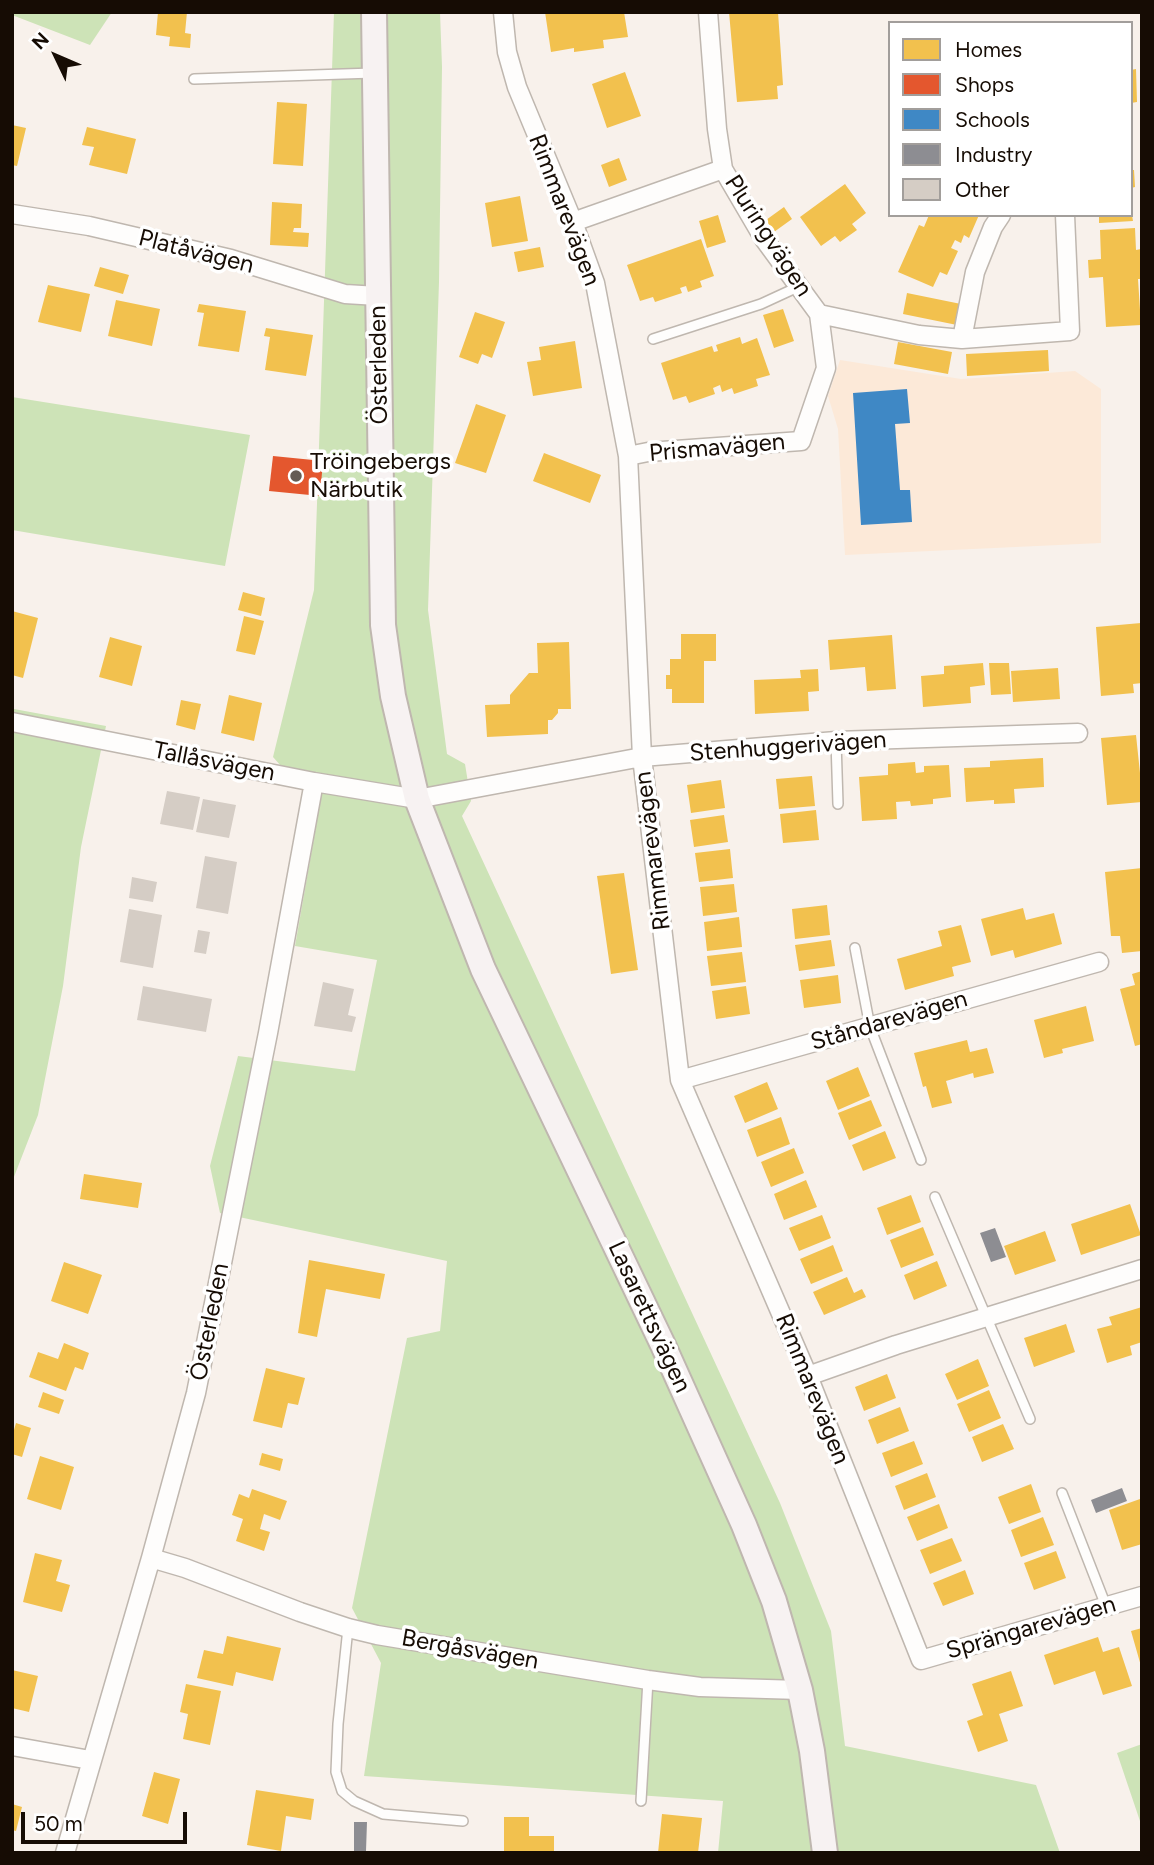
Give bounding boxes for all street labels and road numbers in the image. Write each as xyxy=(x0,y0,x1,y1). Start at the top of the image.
street label: Rimmarevägen xyxy=(522,130,606,290)
street label: Pluringvägen xyxy=(718,170,818,302)
street label: Platåvägen xyxy=(135,224,257,280)
street label: Österleden xyxy=(364,305,394,425)
street label: Prismavägen xyxy=(648,428,786,468)
street label: Stenhuggerivägen xyxy=(689,726,887,768)
street label: Tallåsvägen xyxy=(151,736,277,788)
street label: Rimmarevägen xyxy=(629,770,677,932)
street label: Ståndarevägen xyxy=(807,985,971,1057)
street label: Lasarettsvägen xyxy=(601,1237,697,1397)
street label: Österleden xyxy=(185,1261,235,1383)
street label: Rimmarevägen xyxy=(769,1309,855,1469)
street label: Sprängarevägen xyxy=(943,1590,1119,1666)
street label: Bergåsvägen xyxy=(399,1624,541,1676)

